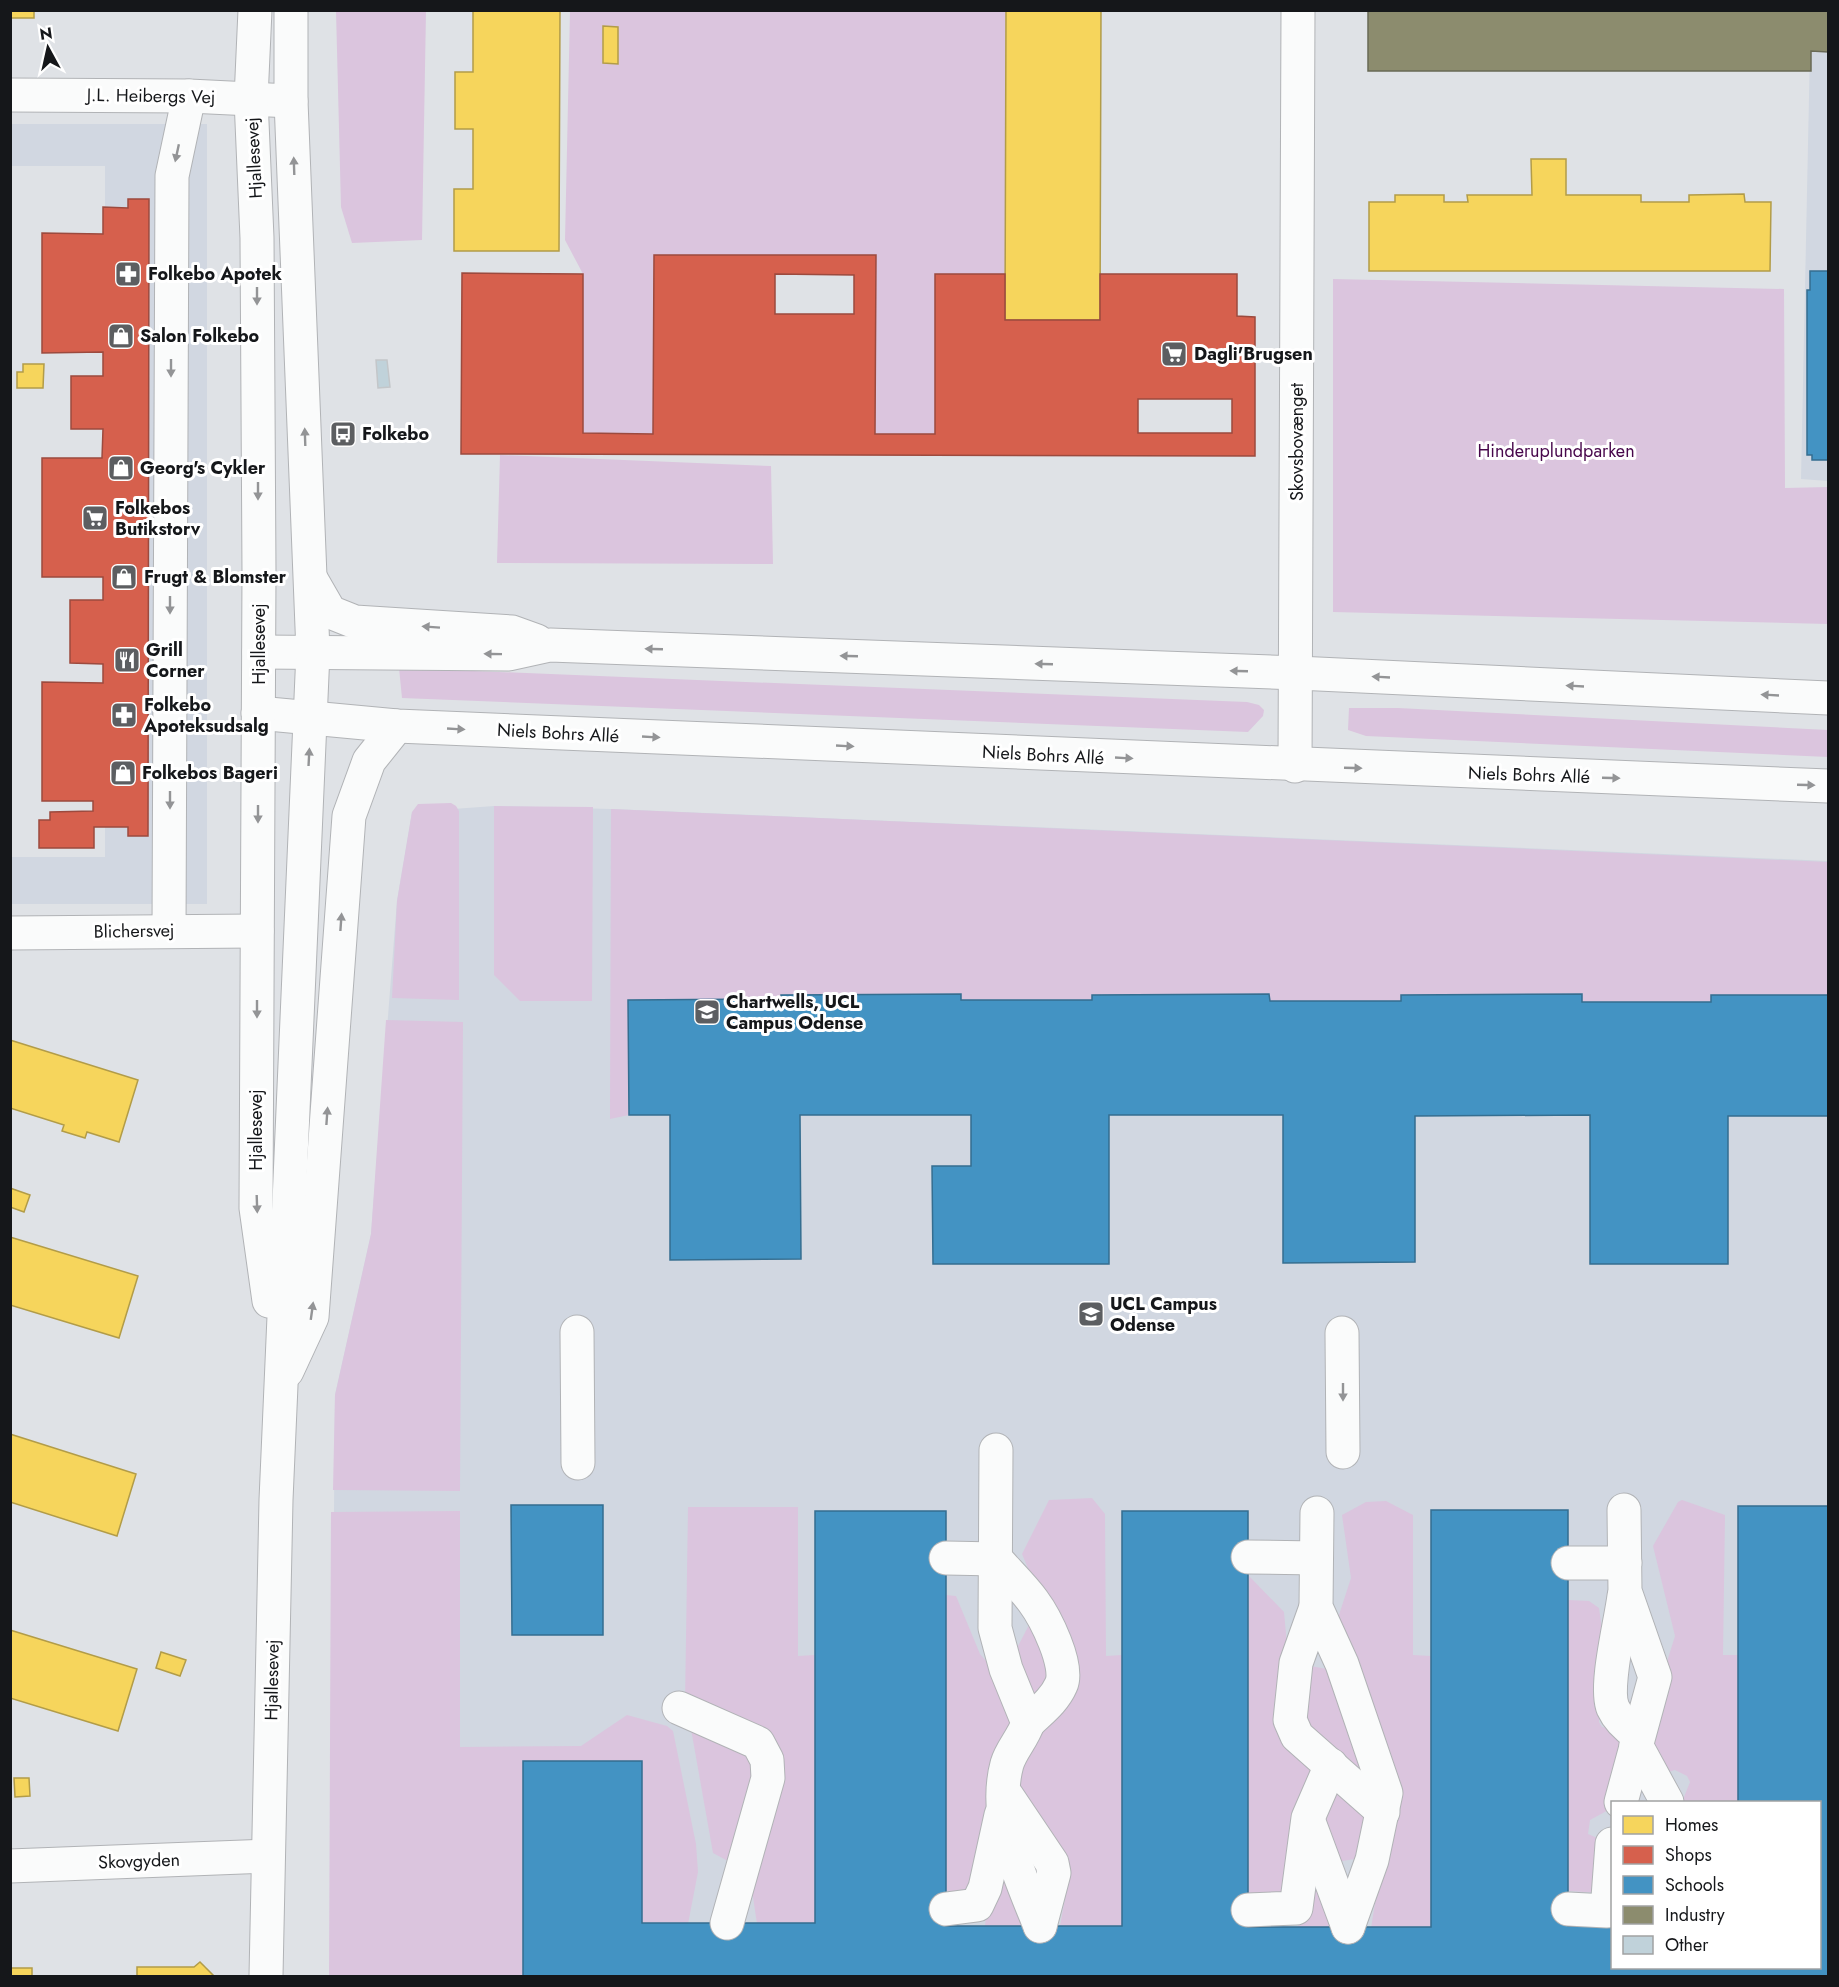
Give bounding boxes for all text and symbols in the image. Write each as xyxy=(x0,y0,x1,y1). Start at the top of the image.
north arrow xyxy=(18,18,78,78)
text: N xyxy=(38,21,54,46)
street label: J.L. Heibergs Vej xyxy=(85,82,215,110)
street label: Hjallesevej xyxy=(239,117,269,199)
one-way arrow xyxy=(172,144,181,163)
one-way arrow xyxy=(289,157,298,176)
pharmacy icon: Folkebo Apotek xyxy=(113,259,143,289)
place label: Folkebo Apotek xyxy=(148,261,282,287)
one-way arrow xyxy=(252,287,262,306)
shop icon: Salon Folkebo xyxy=(106,321,136,351)
place label: Salon Folkebo xyxy=(140,323,260,349)
supermarket icon: Dagli'Brugsen xyxy=(1159,339,1189,369)
place label: Dagli'Brugsen xyxy=(1194,341,1313,367)
one-way arrow xyxy=(166,359,176,378)
street label: Skovsbovænget xyxy=(1284,382,1310,501)
bus stop icon: Folkebo xyxy=(328,419,358,449)
place label: Folkebo xyxy=(362,421,429,447)
one-way arrow xyxy=(300,427,309,446)
park label: Hinderuplundparken xyxy=(1477,438,1635,464)
shop icon: Georg's Cykler xyxy=(106,453,136,483)
place label: Georg's Cykler xyxy=(140,455,266,481)
one-way arrow xyxy=(253,482,263,501)
place label: Folkebos Butikstorv xyxy=(115,495,201,542)
supermarket icon: Folkebos Butikstorv xyxy=(80,503,110,533)
shop icon: Frugt & Blomster xyxy=(109,562,139,592)
place label: Frugt & Blomster xyxy=(144,564,287,590)
one-way arrow xyxy=(165,596,175,615)
street label: Hjallesevej xyxy=(246,603,272,685)
one-way arrow xyxy=(422,622,441,631)
place label: Grill Corner xyxy=(146,637,205,684)
restaurant icon: Grill Corner xyxy=(112,645,142,675)
one-way arrow xyxy=(645,645,664,654)
one-way arrow xyxy=(483,649,502,659)
one-way arrow xyxy=(840,652,859,661)
one-way arrow xyxy=(1035,659,1054,668)
one-way arrow xyxy=(1229,666,1248,676)
one-way arrow xyxy=(1371,673,1390,682)
one-way arrow xyxy=(1566,682,1585,691)
one-way arrow xyxy=(1761,691,1780,700)
place label: Folkebo Apoteksudsalg xyxy=(143,692,269,739)
pharmacy icon: Folkebo Apoteksudsalg xyxy=(109,700,139,730)
street label: Niels Bohrs Allé xyxy=(496,717,620,749)
one-way arrow xyxy=(446,724,465,733)
one-way arrow xyxy=(641,733,660,742)
street label: Niels Bohrs Allé xyxy=(981,739,1105,771)
one-way arrow xyxy=(836,741,855,750)
one-way arrow xyxy=(304,748,313,767)
one-way arrow xyxy=(1115,754,1134,763)
shop icon: Folkebos Bageri xyxy=(108,758,138,788)
place label: Folkebos Bageri xyxy=(142,760,278,786)
street label: Niels Bohrs Allé xyxy=(1467,760,1591,790)
one-way arrow xyxy=(1344,763,1363,773)
one-way arrow xyxy=(1602,773,1621,783)
one-way arrow xyxy=(1797,781,1816,790)
one-way arrow xyxy=(165,791,175,810)
one-way arrow xyxy=(253,804,263,823)
one-way arrow xyxy=(337,912,346,931)
street label: Blichersvej xyxy=(93,917,175,945)
place label: Chartwells, UCL Campus Odense xyxy=(726,989,863,1036)
school or university icon: Chartwells, UCL Campus Odense xyxy=(692,997,722,1027)
one-way arrow xyxy=(252,999,262,1018)
street label: Hjallesevej xyxy=(243,1089,269,1171)
one-way arrow xyxy=(322,1107,332,1126)
one-way arrow xyxy=(252,1194,261,1213)
place label: UCL Campus Odense xyxy=(1110,1291,1217,1338)
school or university icon: UCL Campus Odense xyxy=(1076,1299,1106,1329)
one-way arrow xyxy=(307,1301,316,1320)
one-way arrow xyxy=(1338,1382,1348,1401)
street label: Hjallesevej xyxy=(258,1639,286,1721)
legend xyxy=(1611,1801,1821,1969)
text: Homes xyxy=(1665,1812,1718,1838)
text: Shops xyxy=(1665,1842,1712,1868)
street label: Skovgyden xyxy=(98,1847,180,1875)
text: Schools xyxy=(1665,1872,1724,1898)
text: Industry xyxy=(1665,1902,1725,1928)
text: Other xyxy=(1665,1932,1709,1958)

